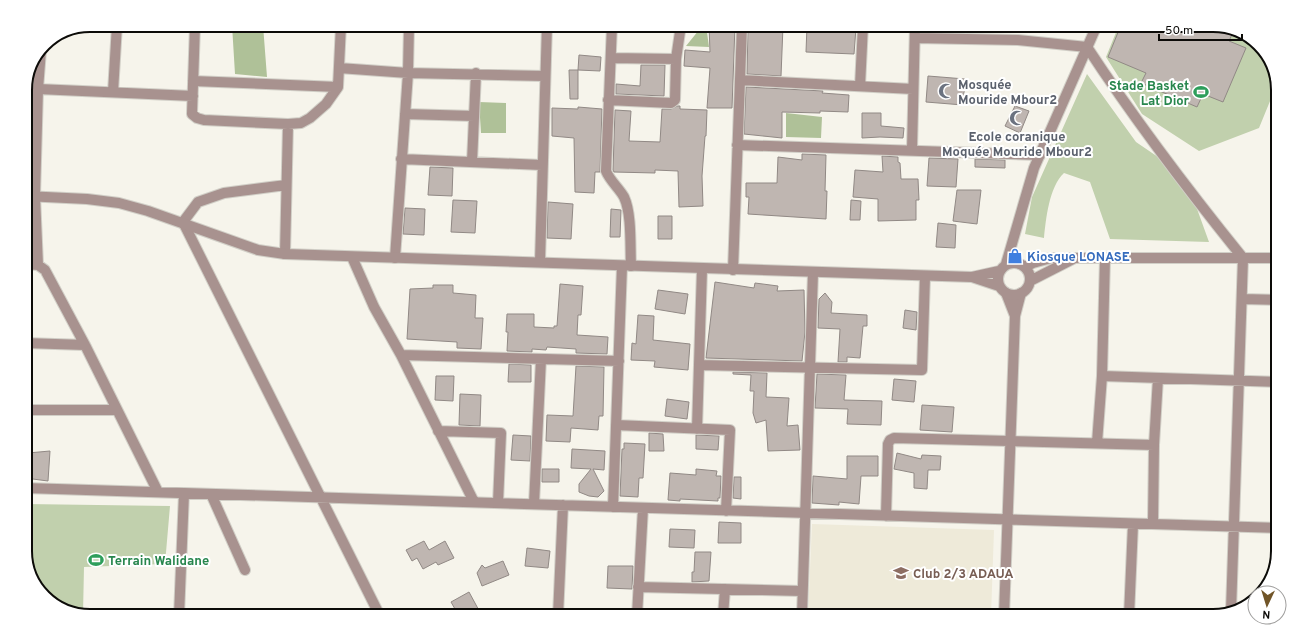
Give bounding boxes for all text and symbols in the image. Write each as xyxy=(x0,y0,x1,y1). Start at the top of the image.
scale bar xyxy=(1159,16,1242,42)
text: 50 m xyxy=(1165,23,1193,39)
place label: Mosquée Mouride Mbour2 xyxy=(958,78,1057,109)
place label: Stade Basket Lat Dior xyxy=(1109,79,1190,110)
mosque icon: Mosquée Mouride Mbour2 xyxy=(937,82,955,100)
sports icon: Stade Basket Lat Dior xyxy=(1192,83,1210,101)
mosque icon: Ecole coranique Moquée Mouride Mbour2 xyxy=(1008,109,1026,127)
place label: Ecole coranique Moquée Mouride Mbour2 xyxy=(942,130,1092,161)
shop icon: Kiosque LONASE xyxy=(1006,247,1024,265)
place label: Kiosque LONASE xyxy=(1027,250,1130,266)
sports icon: Terrain Walidane xyxy=(87,551,105,569)
place label: Terrain Walidane xyxy=(108,554,209,570)
school or university icon: Club 2/3 ADAUA xyxy=(892,564,910,582)
place label: Club 2/3 ADAUA xyxy=(913,567,1014,583)
north arrow xyxy=(1247,585,1287,625)
text: N xyxy=(1262,607,1271,621)

